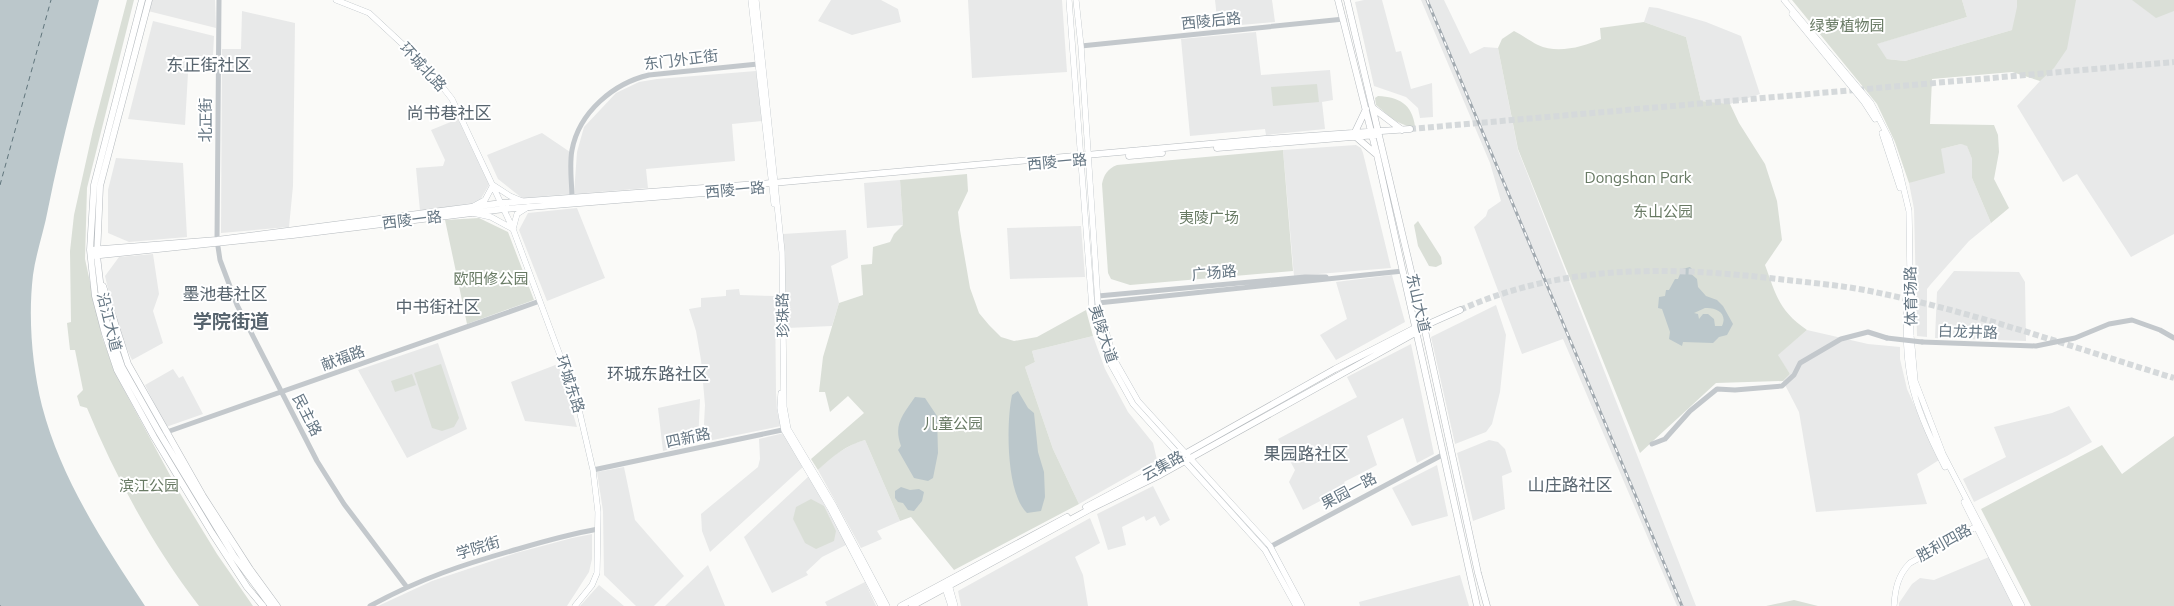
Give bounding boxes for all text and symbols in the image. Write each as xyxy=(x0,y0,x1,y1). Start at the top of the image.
street label: 西陵后路 xyxy=(1180,8,1242,33)
park label: 绿萝植物园 xyxy=(1809,16,1885,35)
street label: 环城北路 xyxy=(396,38,451,95)
street label: 东门外正街 xyxy=(643,46,719,74)
district label: 东正街社区 xyxy=(167,54,252,75)
street label: 北正街 xyxy=(196,97,215,143)
district label: 尚书巷社区 xyxy=(407,102,492,123)
street label: 西陵一路 xyxy=(1026,149,1088,174)
park label: Dongshan Park xyxy=(1584,168,1692,187)
street label: 西陵一路 xyxy=(704,177,766,202)
park label: 东山公园 xyxy=(1633,202,1693,221)
street label: 西陵一路 xyxy=(381,206,443,233)
park label: 夷陵广场 xyxy=(1179,208,1239,227)
street label: 广场路 xyxy=(1191,261,1237,284)
street label: 体育场路 xyxy=(1900,266,1921,326)
park label: 欧阳修公园 xyxy=(453,269,529,288)
street label: 东山大道 xyxy=(1402,272,1434,334)
district label: 墨池巷社区 xyxy=(183,283,268,304)
street label: 沿江大道 xyxy=(93,290,126,353)
street label: 珍珠路 xyxy=(773,292,792,338)
district label: 中书街社区 xyxy=(396,296,481,317)
street label: 夷陵大道 xyxy=(1085,302,1122,365)
district label: 学院街道 xyxy=(193,309,269,333)
street label: 白龙井路 xyxy=(1938,321,1998,342)
street label: 献福路 xyxy=(318,341,367,374)
street label: 环城东路 xyxy=(552,352,589,415)
district label: 环城东路社区 xyxy=(607,363,709,384)
street label: 民主路 xyxy=(289,390,326,439)
park label: 儿童公园 xyxy=(923,414,983,433)
street label: 四新路 xyxy=(664,424,712,451)
district label: 果园路社区 xyxy=(1264,443,1349,464)
street label: 云集路 xyxy=(1138,446,1187,485)
street label: 果园一路 xyxy=(1318,468,1380,513)
district label: 山庄路社区 xyxy=(1528,474,1613,495)
park label: 滨江公园 xyxy=(119,476,179,495)
street label: 胜利四路 xyxy=(1913,520,1975,565)
street label: 学院街 xyxy=(454,532,502,563)

